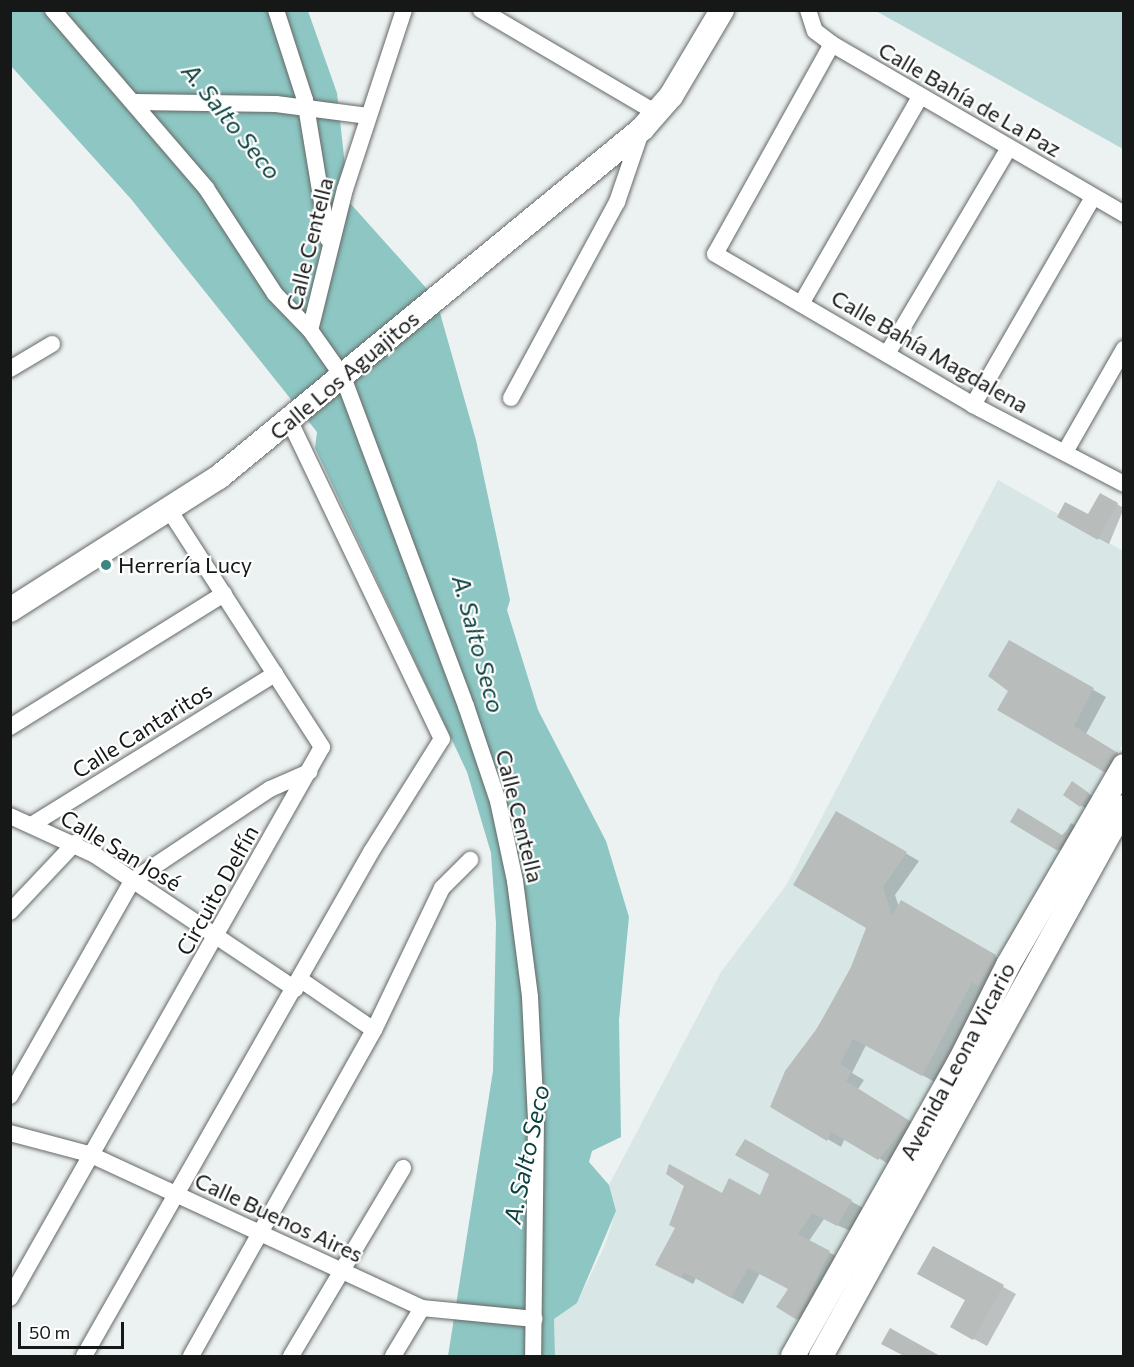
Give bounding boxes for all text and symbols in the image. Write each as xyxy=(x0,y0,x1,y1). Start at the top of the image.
street label: Calle Bahía de La Paz xyxy=(874,36,1066,162)
water label: A. Salto Seco xyxy=(176,57,288,185)
street label: Calle Centella xyxy=(280,175,338,313)
street label: Calle Bahía Magdalena xyxy=(827,284,1033,418)
street label: Calle Los Aguajitos xyxy=(264,305,424,445)
place label: Herrería Lucy xyxy=(118,552,252,578)
marker: Herrería Lucy xyxy=(99,558,113,572)
water label: A. Salto Seco xyxy=(447,572,511,716)
street label: Calle Cantaritos xyxy=(67,677,217,783)
street label: Calle Centella xyxy=(491,747,549,885)
street label: Calle San José xyxy=(56,804,186,896)
street label: Circuito Delfín xyxy=(170,820,264,960)
street label: Avenida Leona Vicario xyxy=(894,958,1020,1164)
water label: A. Salto Seco xyxy=(497,1082,555,1226)
street label: Calle Buenos Aires xyxy=(191,1167,367,1267)
scale bar xyxy=(21,1310,128,1348)
text: 50 m xyxy=(29,1321,70,1343)

